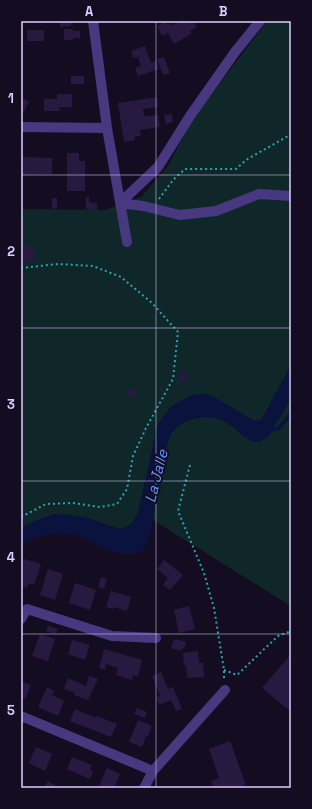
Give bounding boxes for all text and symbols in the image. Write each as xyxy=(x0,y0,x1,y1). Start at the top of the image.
text: A xyxy=(85,3,94,20)
text: B xyxy=(219,3,228,20)
text: 1 xyxy=(8,90,14,107)
text: 2 xyxy=(7,243,15,260)
text: 3 xyxy=(7,396,15,413)
water label: La Jalle xyxy=(140,446,172,505)
text: 4 xyxy=(7,549,15,566)
text: 5 xyxy=(7,702,15,719)

